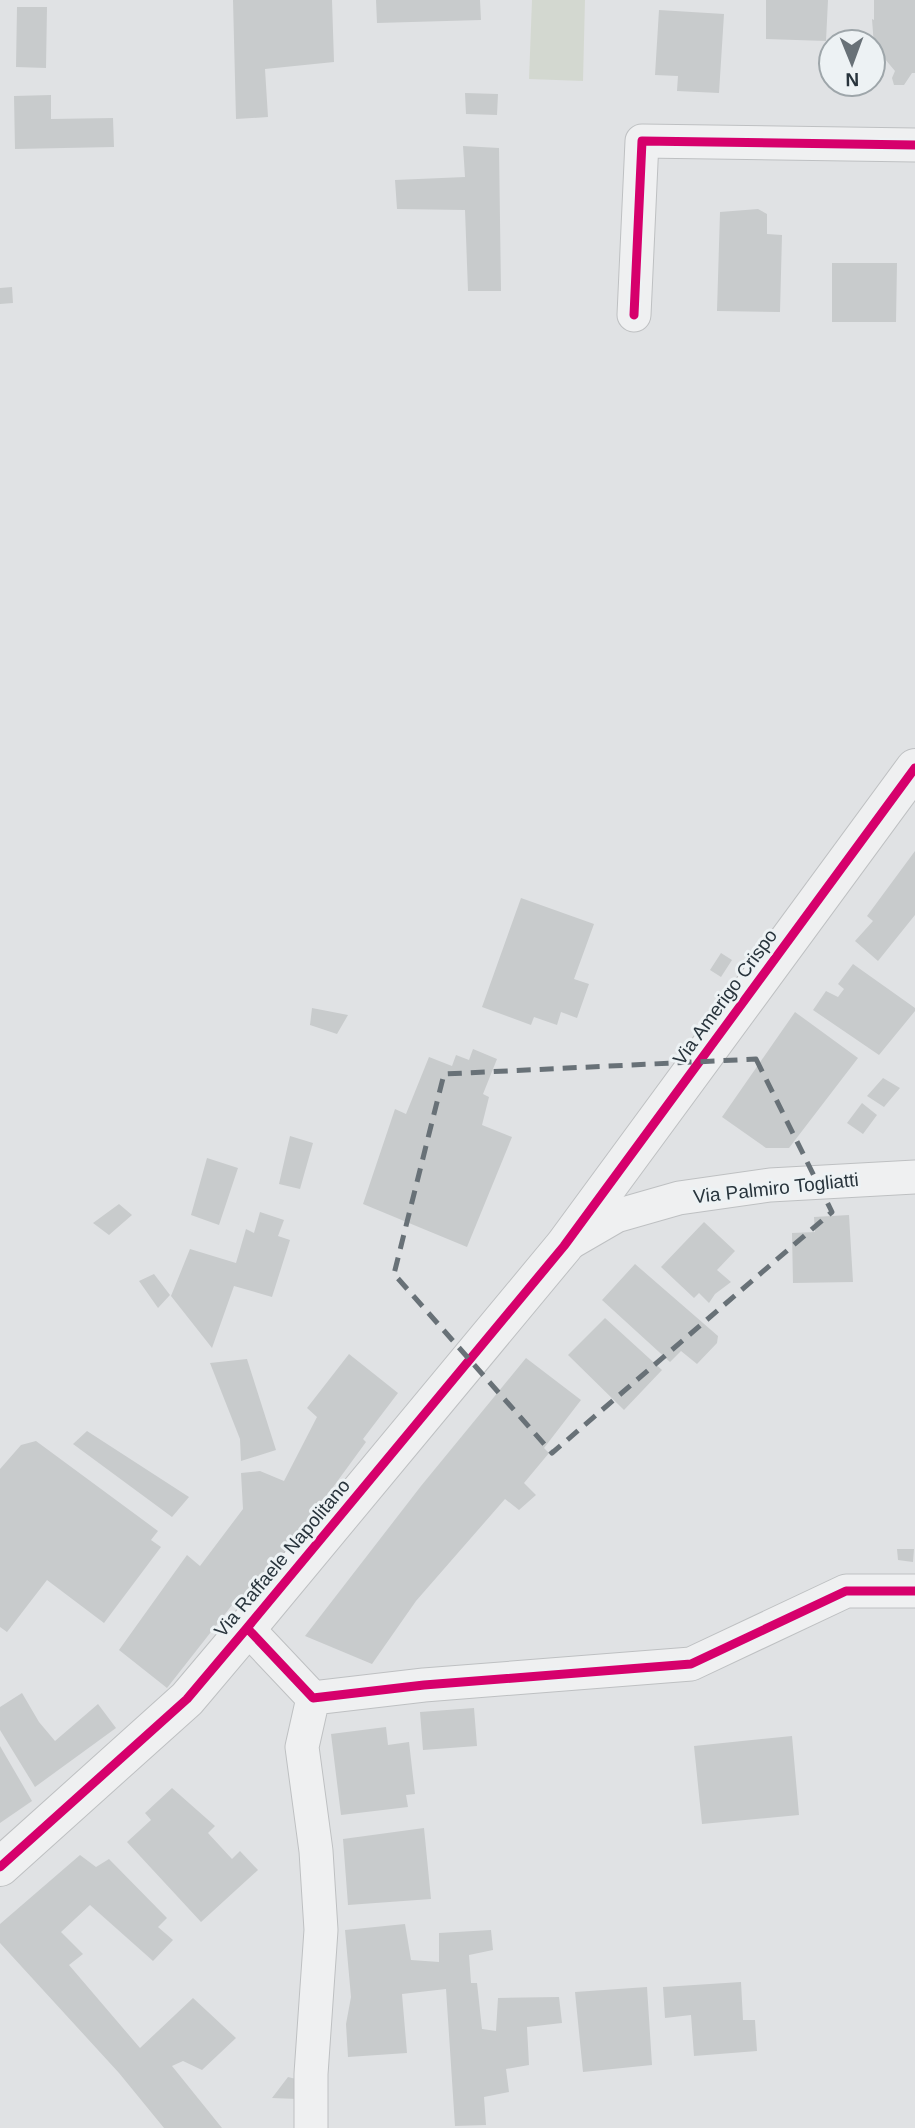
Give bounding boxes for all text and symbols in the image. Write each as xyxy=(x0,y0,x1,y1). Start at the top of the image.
north arrow xyxy=(817,28,887,98)
text: N xyxy=(845,69,859,90)
street label: Via Amerigo Crispo xyxy=(669,925,781,1069)
street label: Via Palmiro Togliatti xyxy=(692,1169,860,1207)
street label: Via Raffaele Napolitano xyxy=(210,1475,354,1641)

